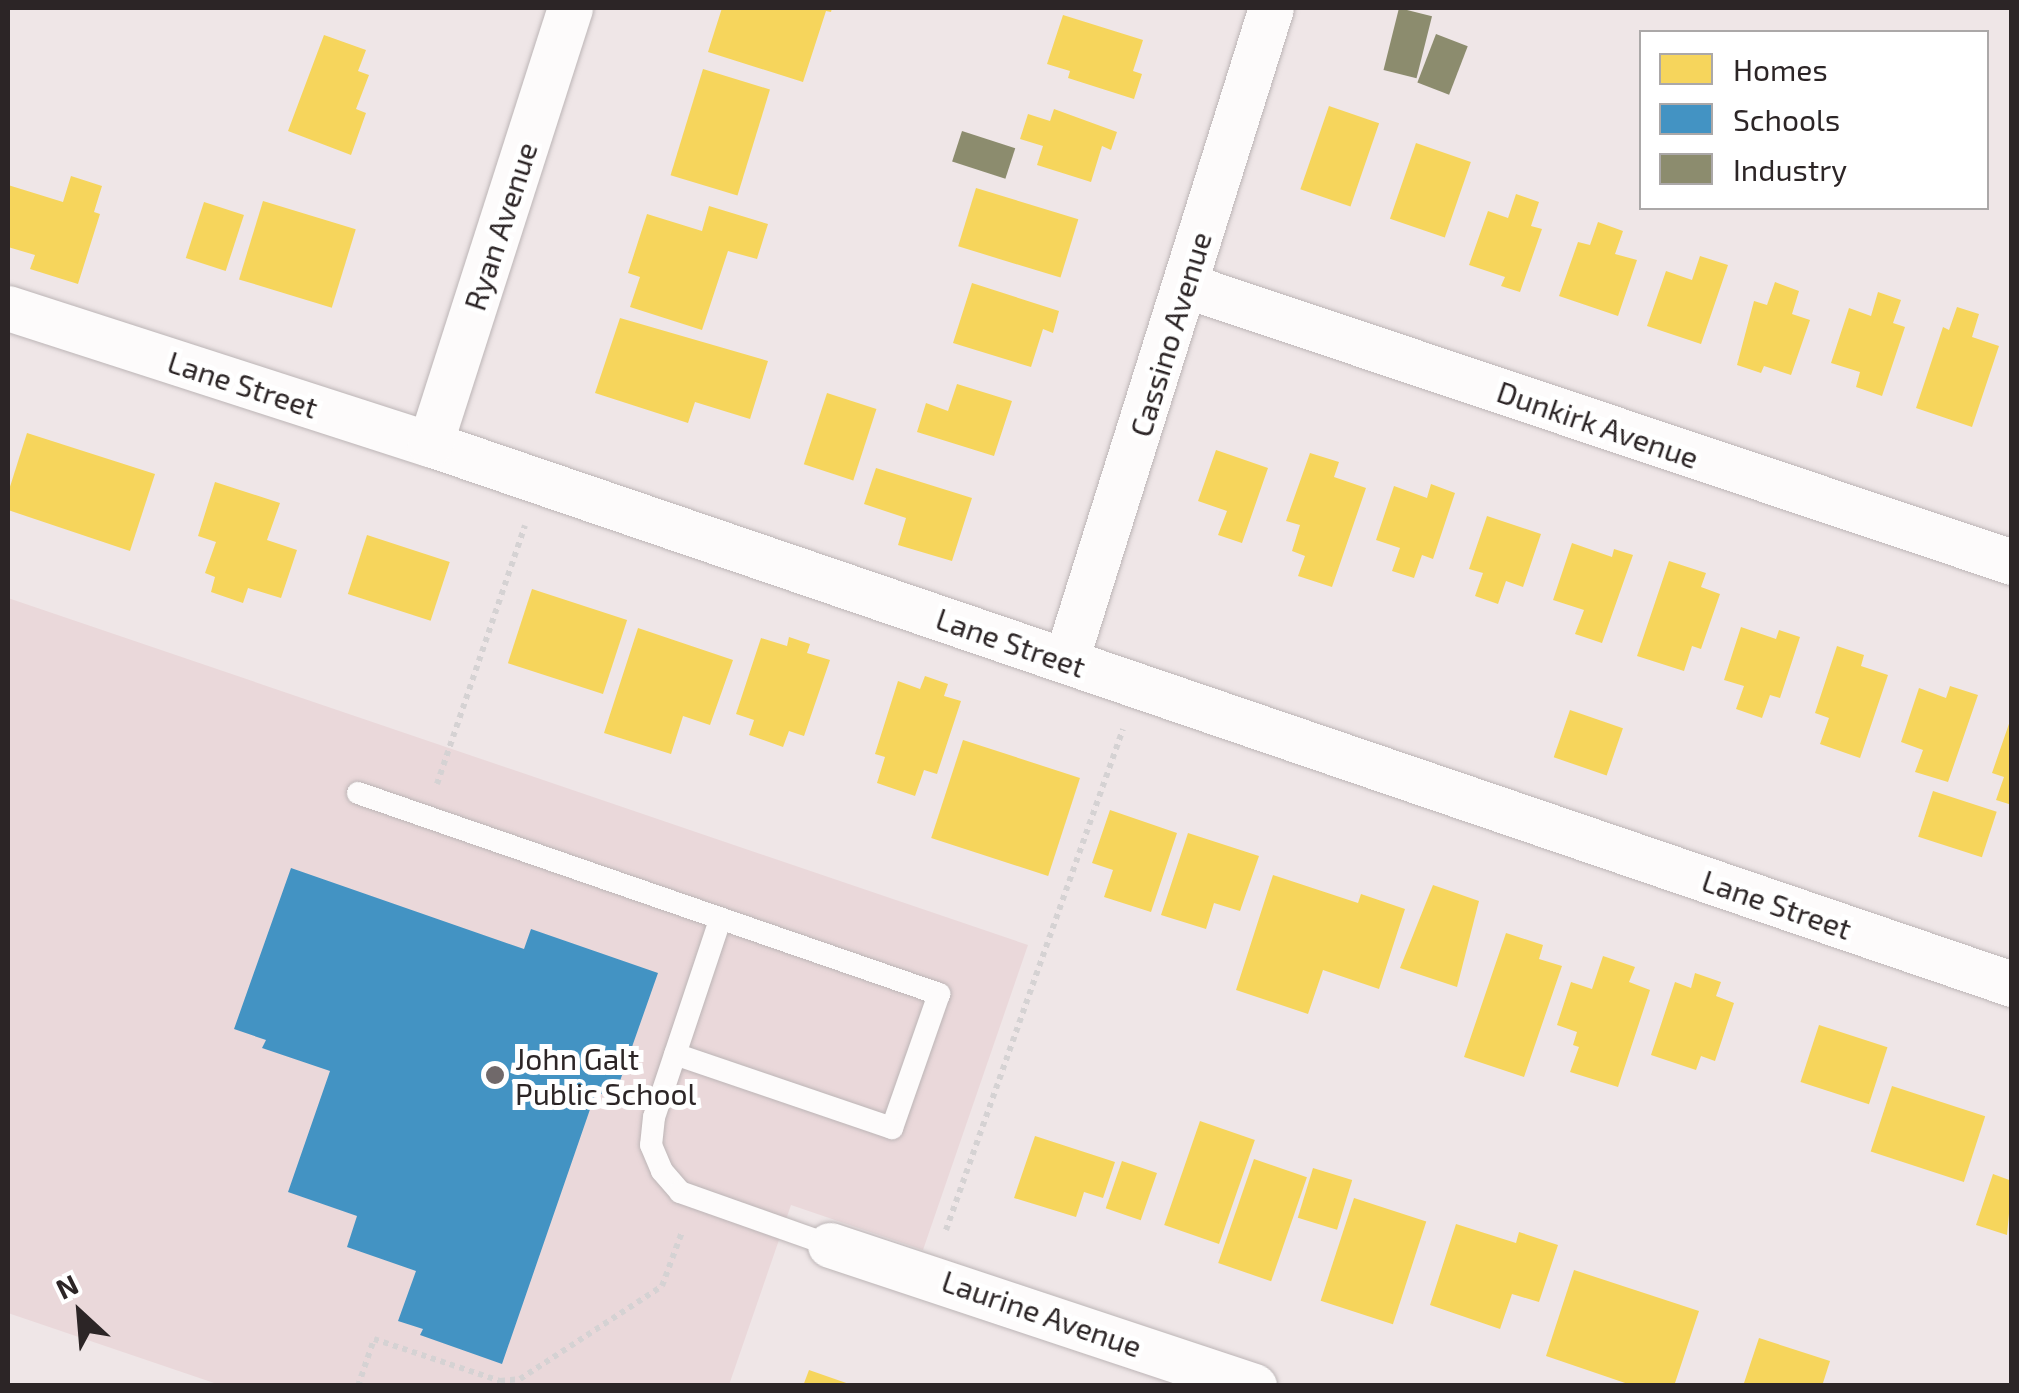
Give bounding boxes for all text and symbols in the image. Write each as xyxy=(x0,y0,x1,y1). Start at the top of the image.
legend xyxy=(1639,30,1989,210)
text: Homes xyxy=(1733,51,1828,87)
text: Schools xyxy=(1733,101,1840,137)
street label: Ryan Avenue xyxy=(456,137,544,315)
text: Industry xyxy=(1733,151,1847,187)
street label: Cassino Avenue xyxy=(1122,227,1218,441)
street label: Lane Street xyxy=(163,343,323,425)
street label: Dunkirk Avenue xyxy=(1492,373,1704,475)
street label: Lane Street xyxy=(932,600,1090,684)
street label: Lane Street xyxy=(1698,862,1856,946)
place label: John Galt Public School xyxy=(515,1040,697,1110)
marker: John Galt Public School xyxy=(484,1064,506,1086)
street label: Laurine Avenue xyxy=(937,1262,1147,1364)
north arrow xyxy=(30,1263,130,1363)
text: N xyxy=(50,1266,83,1306)

